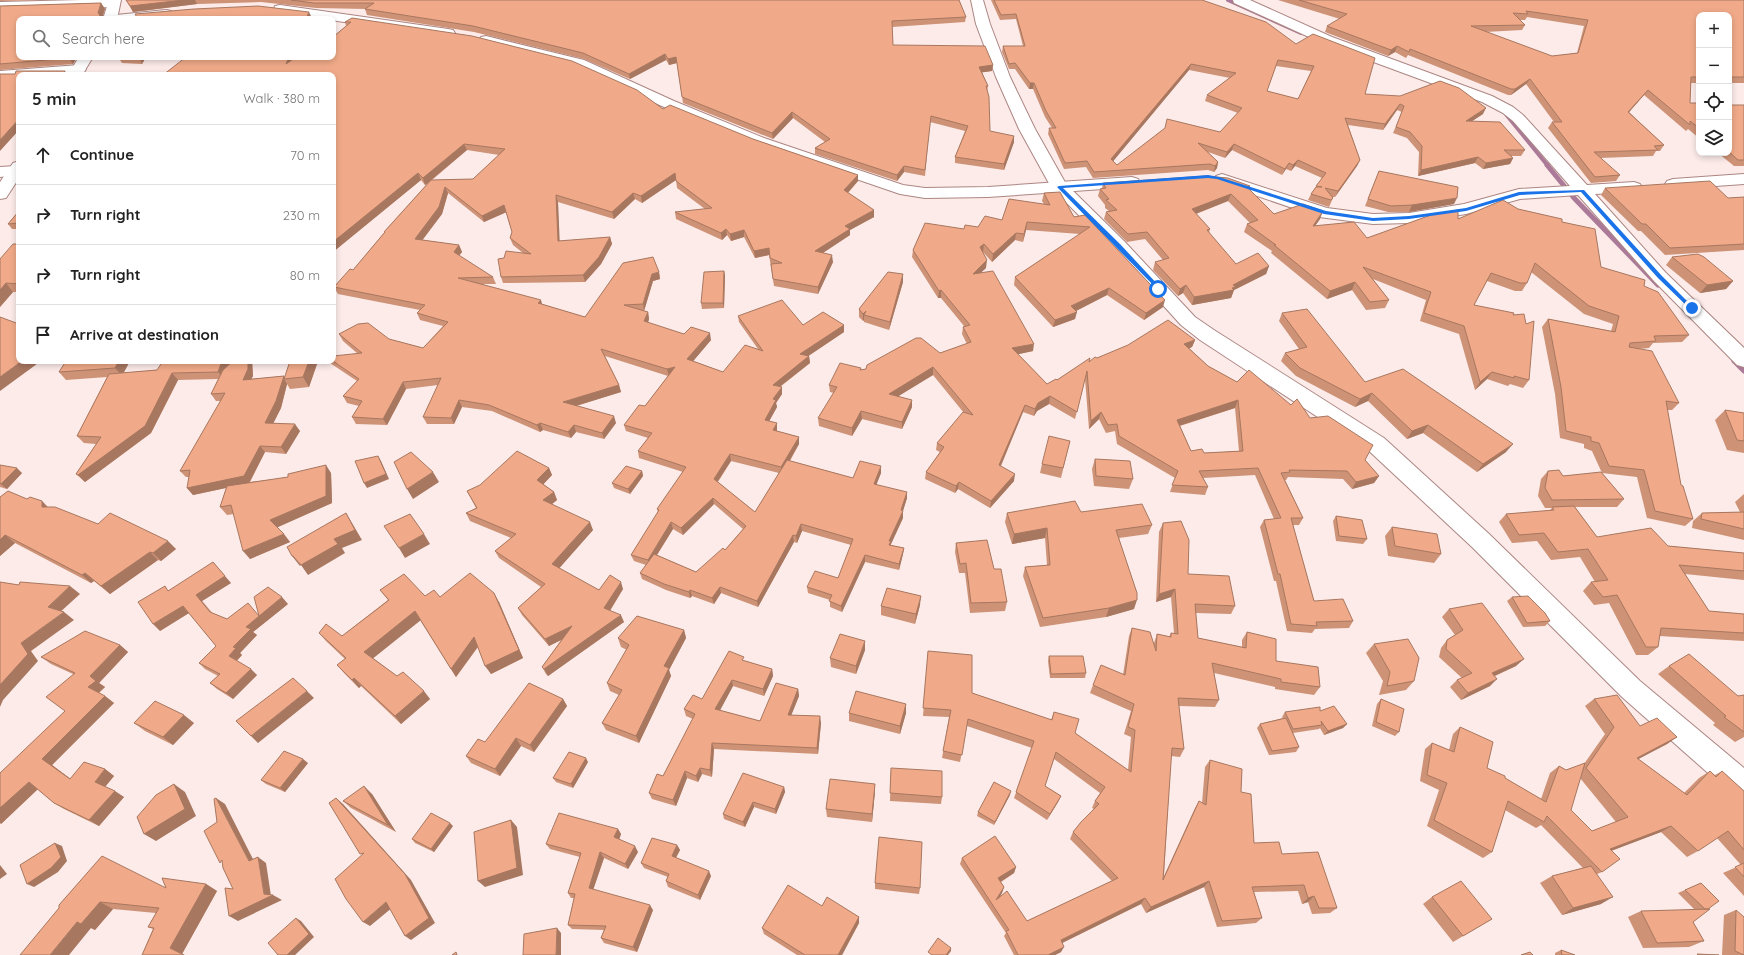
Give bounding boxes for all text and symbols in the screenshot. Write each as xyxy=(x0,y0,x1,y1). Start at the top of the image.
map controls xyxy=(1696,12,1732,156)
button: + xyxy=(1696,12,1732,48)
search box xyxy=(16,16,336,60)
icon: search xyxy=(30,27,52,49)
text: Search here xyxy=(62,29,145,48)
button: − xyxy=(1696,48,1732,84)
button: locate xyxy=(1696,84,1732,120)
text: 5 min xyxy=(32,88,76,109)
text: Walk · 380 m xyxy=(243,90,320,106)
button: layers xyxy=(1696,120,1732,156)
icon: ahead xyxy=(32,144,54,166)
text: Continue xyxy=(70,145,134,164)
text: 70 m xyxy=(290,147,320,163)
icon: right xyxy=(32,204,54,226)
text: Turn right xyxy=(70,205,141,224)
text: 230 m xyxy=(283,207,320,223)
icon: right xyxy=(32,264,54,286)
text: Turn right xyxy=(70,265,141,284)
text: 80 m xyxy=(290,267,320,283)
route start xyxy=(1149,280,1167,298)
route end xyxy=(1683,299,1701,317)
icon: arrive xyxy=(32,324,54,346)
text: Arrive at destination xyxy=(70,325,219,344)

